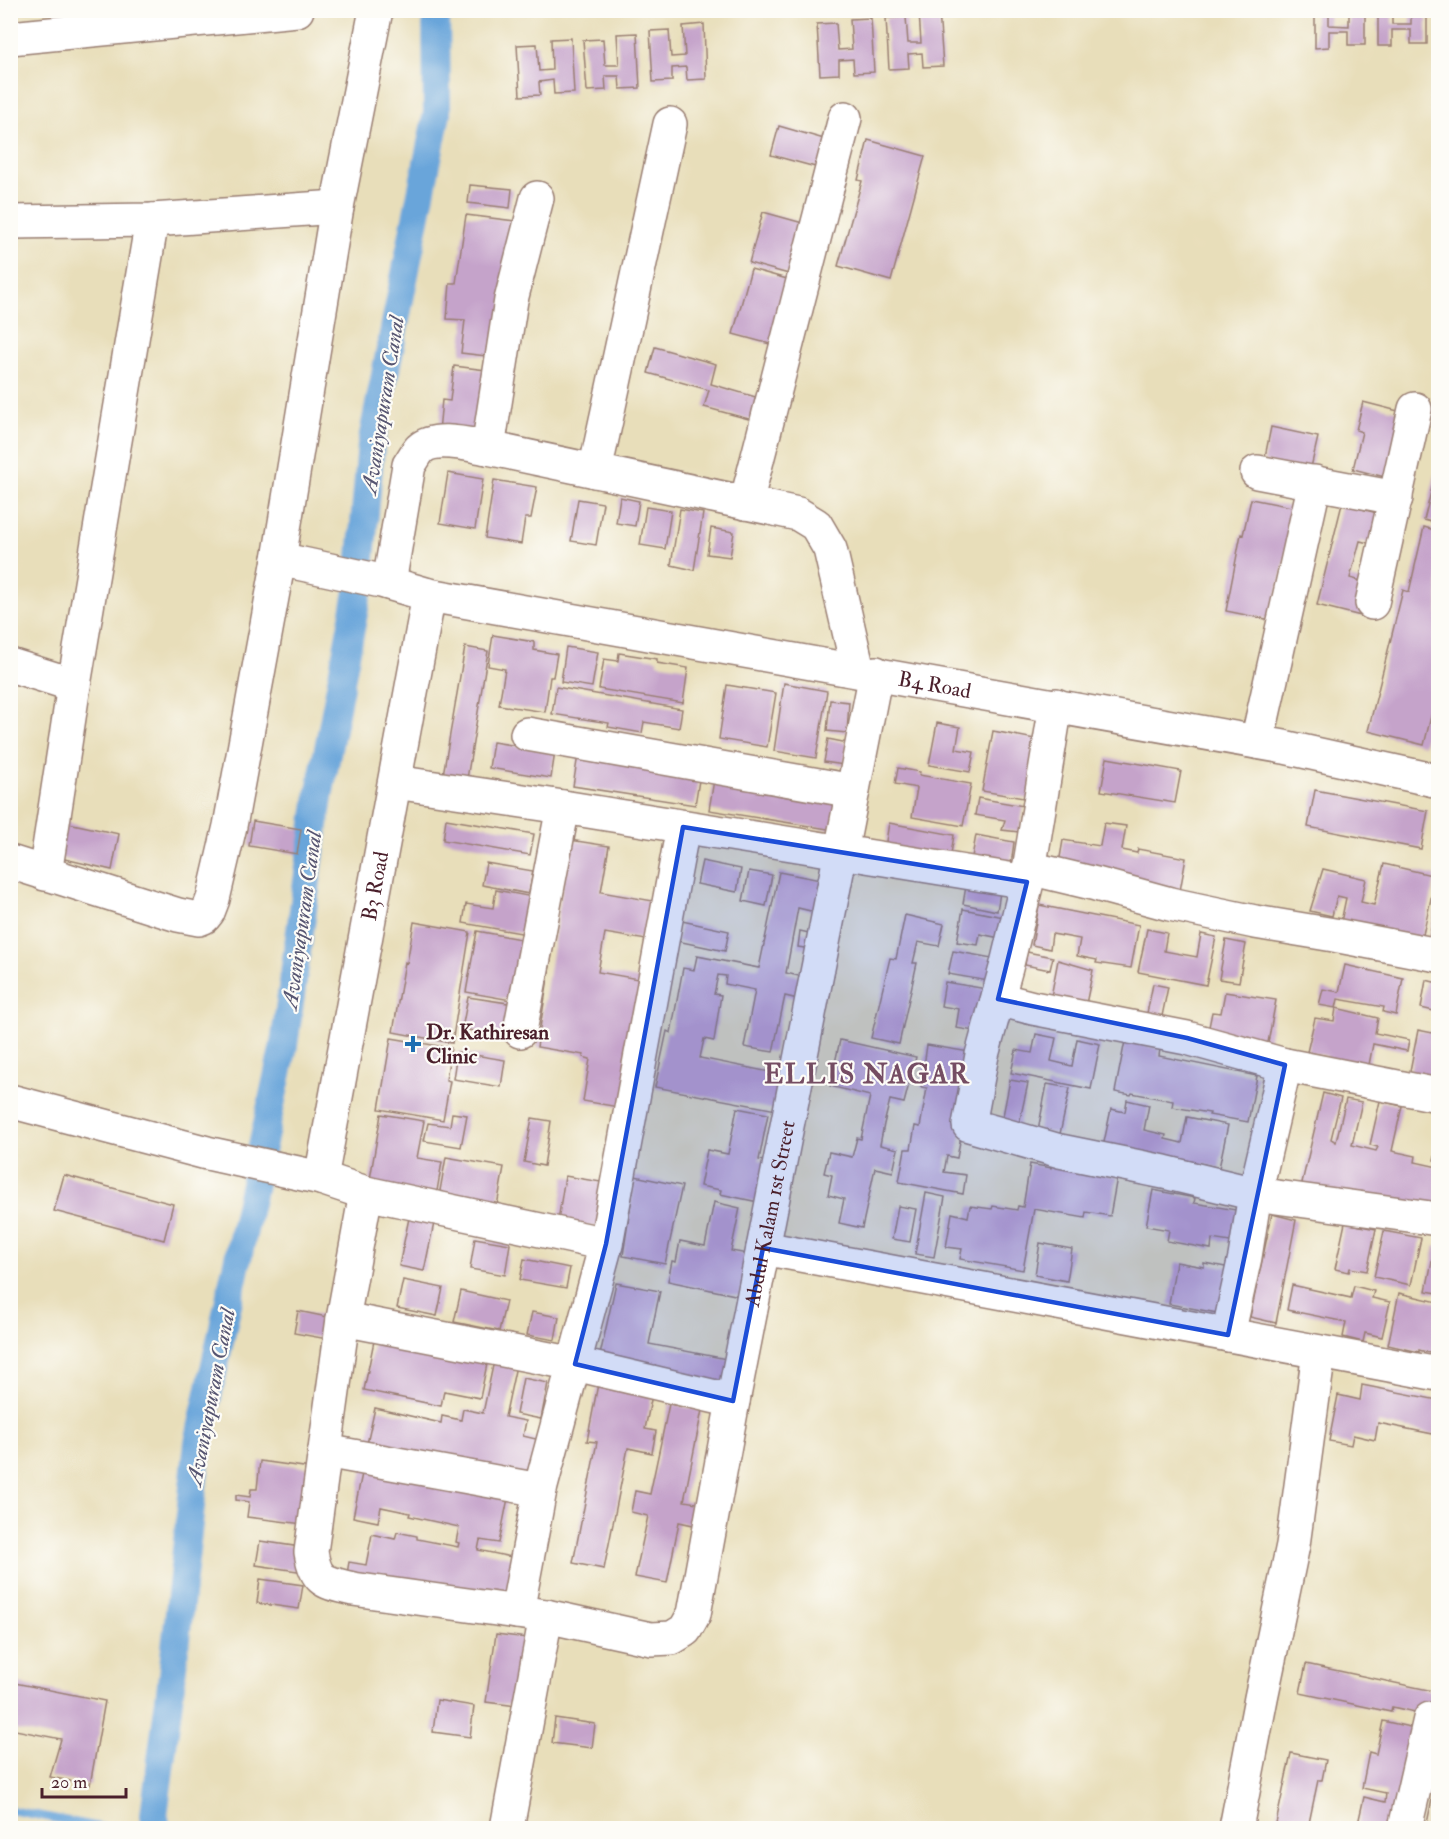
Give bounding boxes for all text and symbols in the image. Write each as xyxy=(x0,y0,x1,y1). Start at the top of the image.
water label: Avaniyapuram Canal xyxy=(355,313,411,498)
street label: B4 Road xyxy=(896,666,974,705)
water label: Avaniyapuram Canal xyxy=(275,828,329,1013)
street label: B3 Road xyxy=(356,848,395,923)
place label: Dr. Kathiresan Clinic xyxy=(426,1019,549,1070)
marker: Dr. Kathiresan Clinic xyxy=(404,1035,422,1053)
district label: ELLIS NAGAR xyxy=(764,1058,970,1091)
street label: Abdul Kalam 1st Street xyxy=(739,1118,802,1310)
water label: Avaniyapuram Canal xyxy=(180,1305,242,1490)
scale bar xyxy=(42,1761,126,1799)
text: 20 m xyxy=(51,1771,87,1794)

